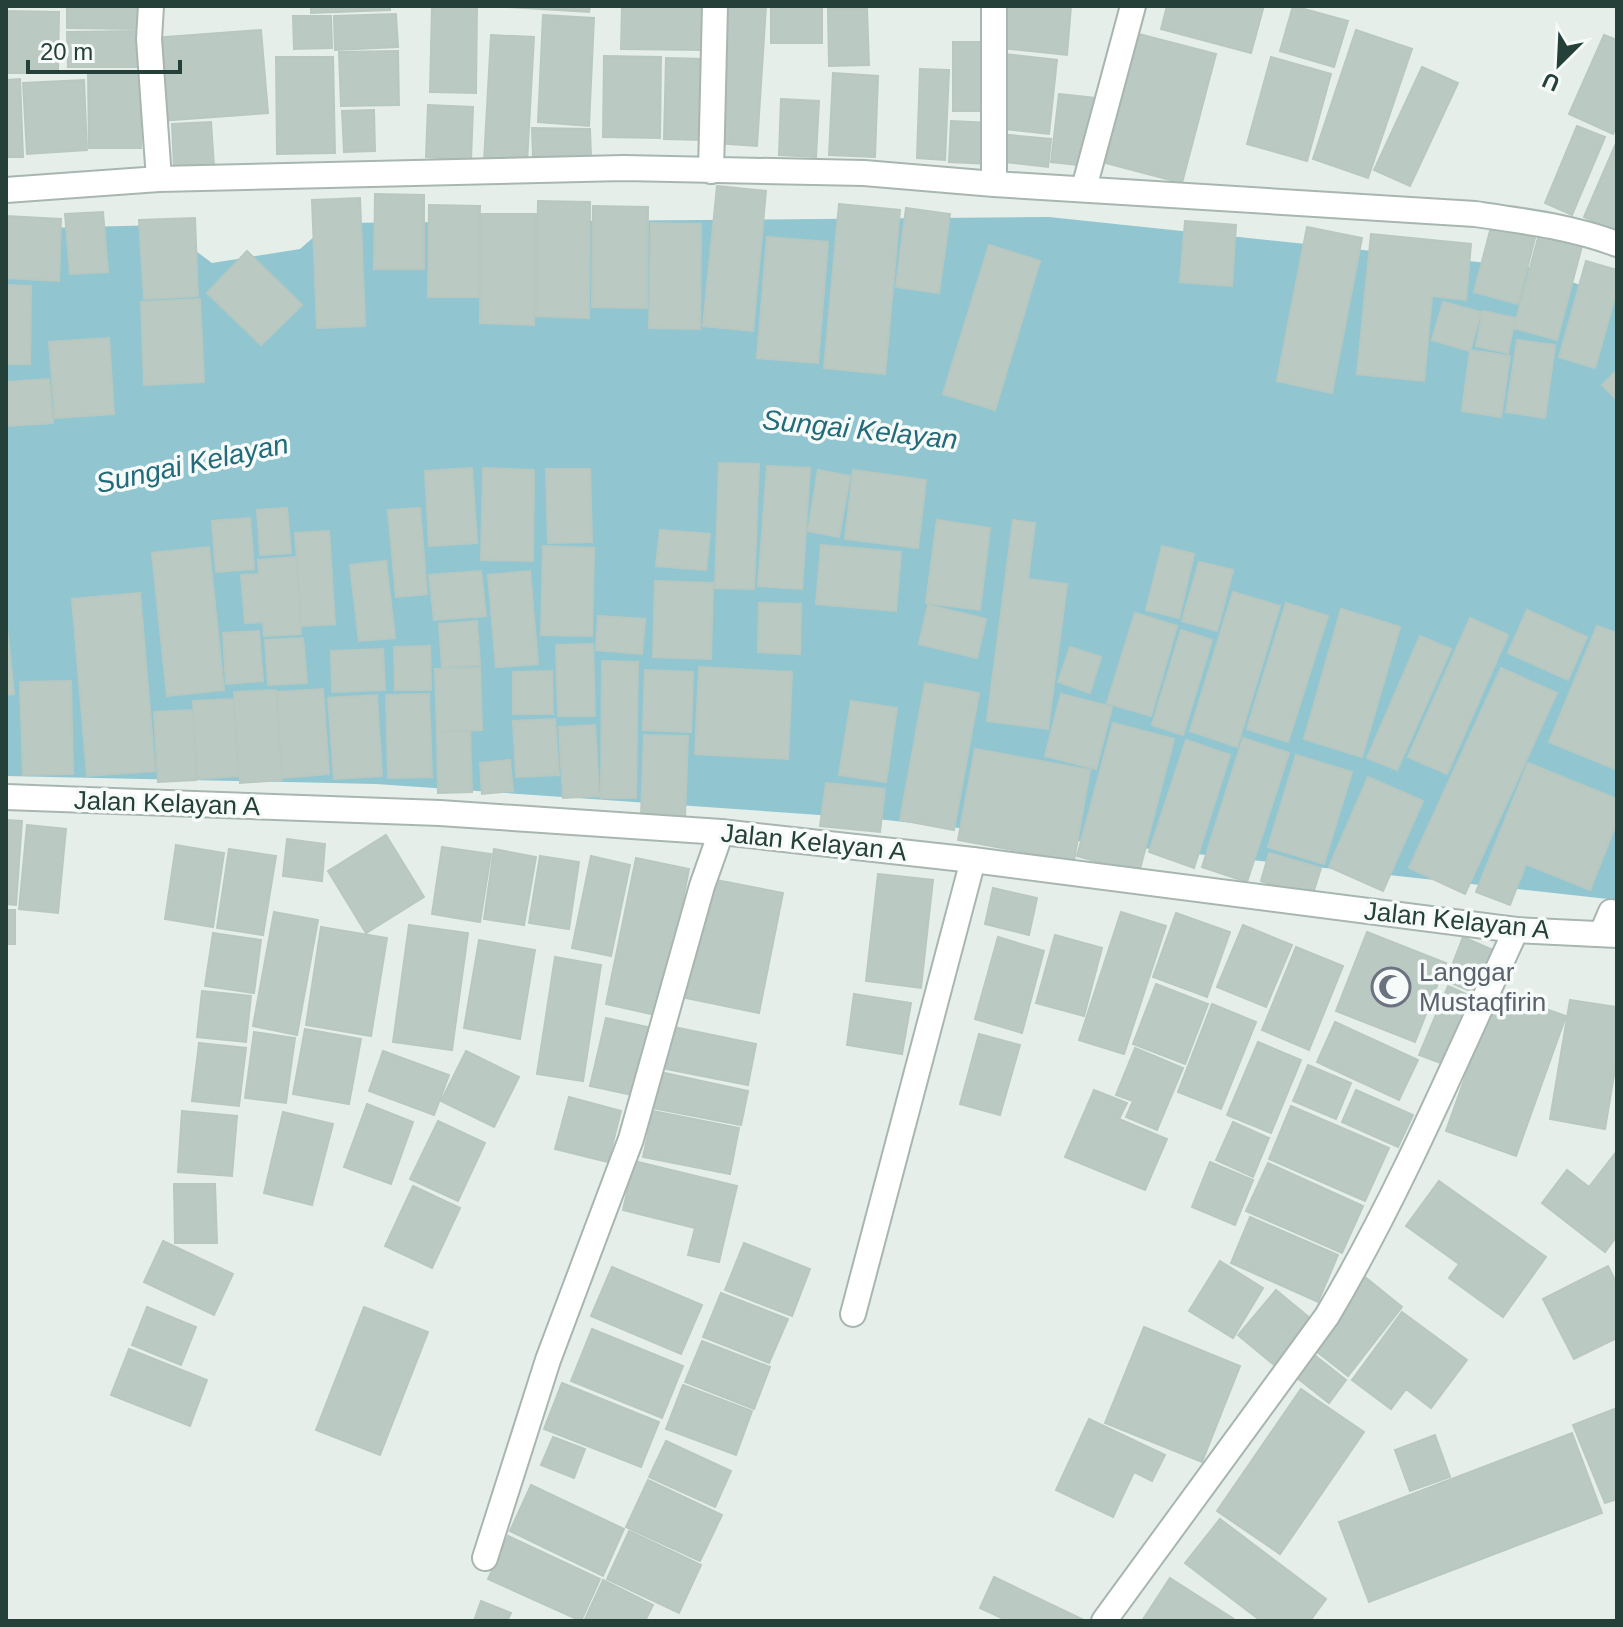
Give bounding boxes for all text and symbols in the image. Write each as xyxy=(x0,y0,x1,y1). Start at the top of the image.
scale bar xyxy=(28,24,180,74)
north arrow xyxy=(1519,24,1599,104)
text: 20 m xyxy=(40,38,93,65)
text: U xyxy=(1539,67,1563,96)
water label: Sungai Kelayan xyxy=(761,404,959,455)
water label: Sungai Kelayan xyxy=(93,428,291,499)
street label: Jalan Kelayan A xyxy=(73,785,261,821)
street label: Jalan Kelayan A xyxy=(720,817,909,867)
street label: Jalan Kelayan A xyxy=(1363,895,1552,945)
place label: Langgar Mustaqfirin xyxy=(1419,957,1546,1017)
mosque icon: Langgar Mustaqfirin xyxy=(1370,966,1412,1008)

